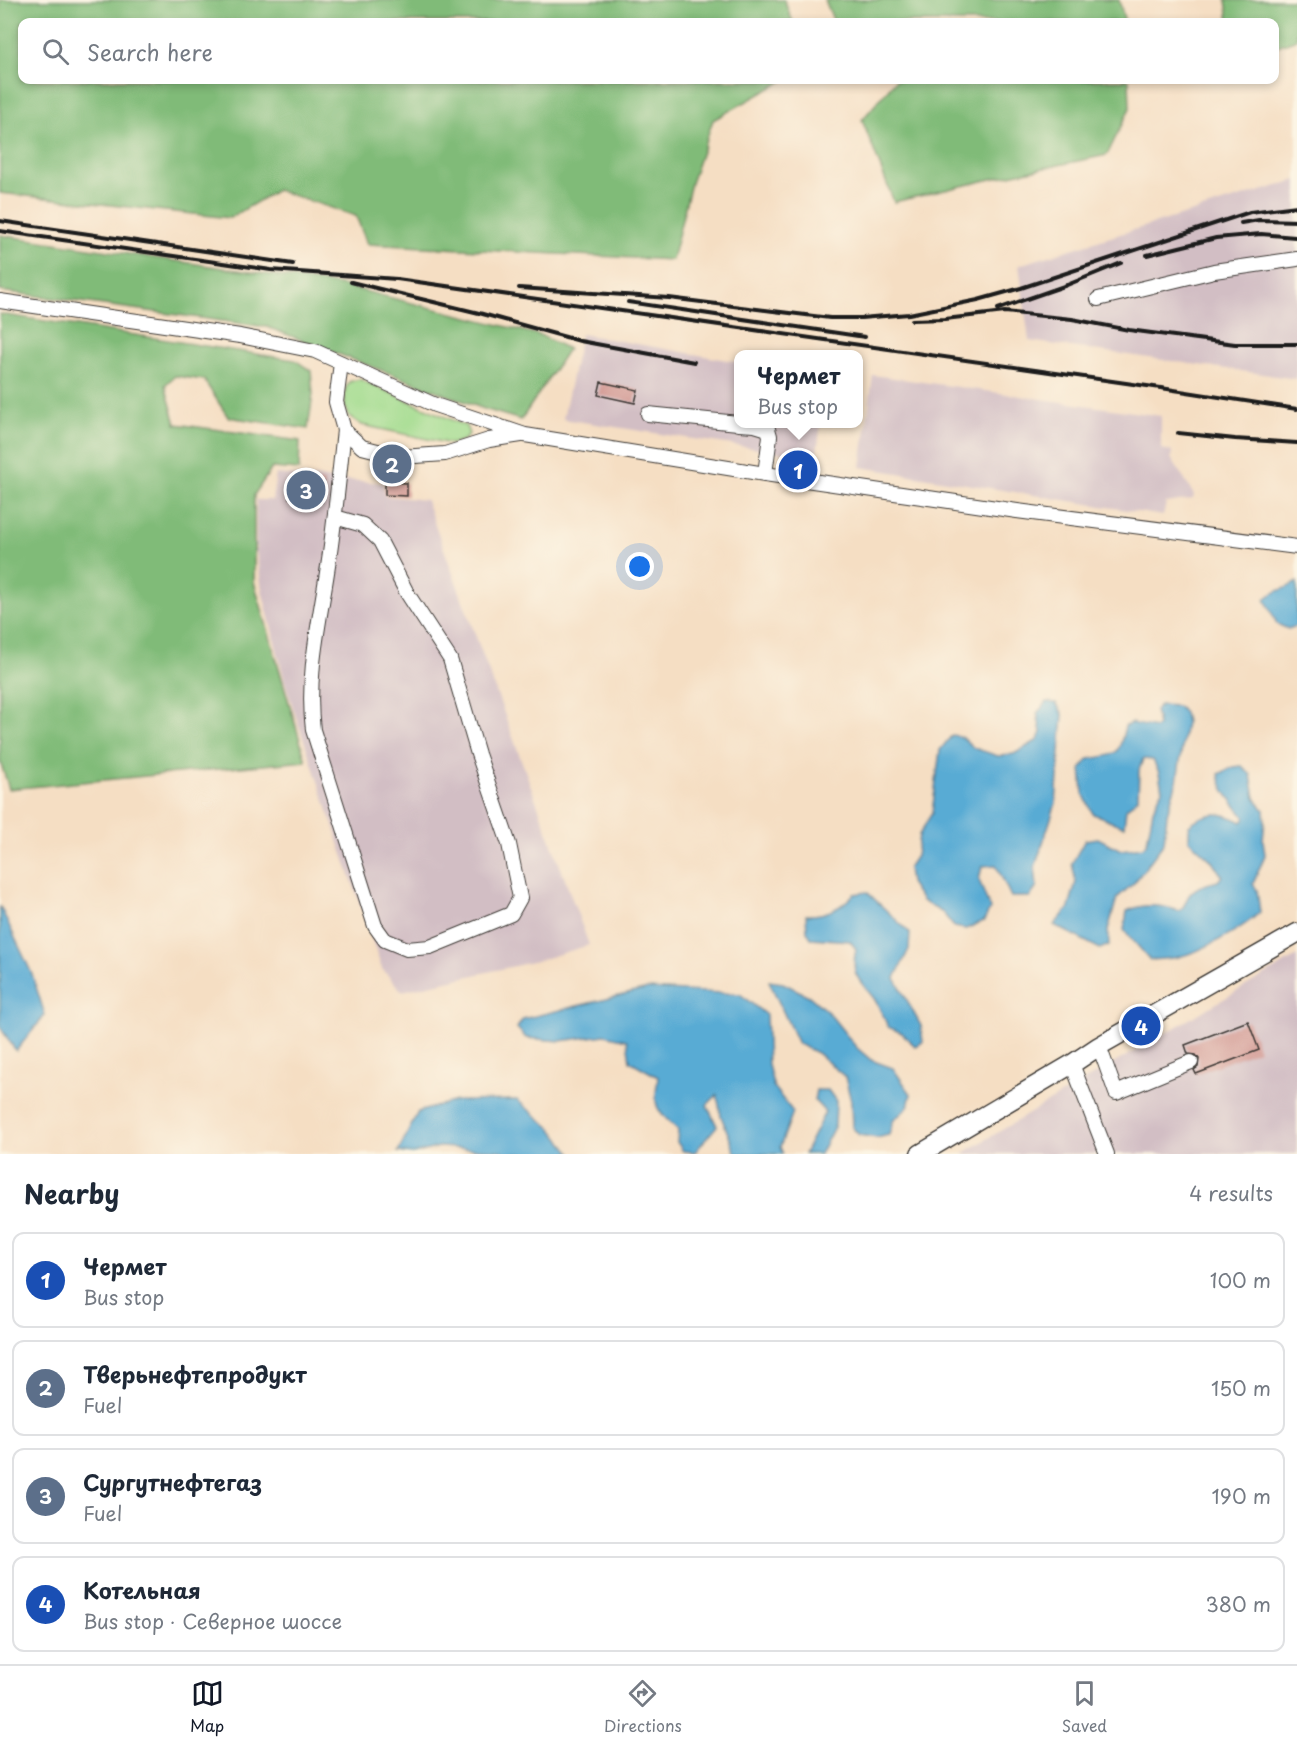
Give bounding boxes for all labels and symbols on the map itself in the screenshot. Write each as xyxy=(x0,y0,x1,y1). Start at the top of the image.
pin: 2 xyxy=(372,442,412,486)
pin: 1 xyxy=(778,448,818,492)
pin: 3 xyxy=(286,468,326,512)
your location xyxy=(625,552,654,581)
pin: 4 xyxy=(1122,1004,1160,1048)

